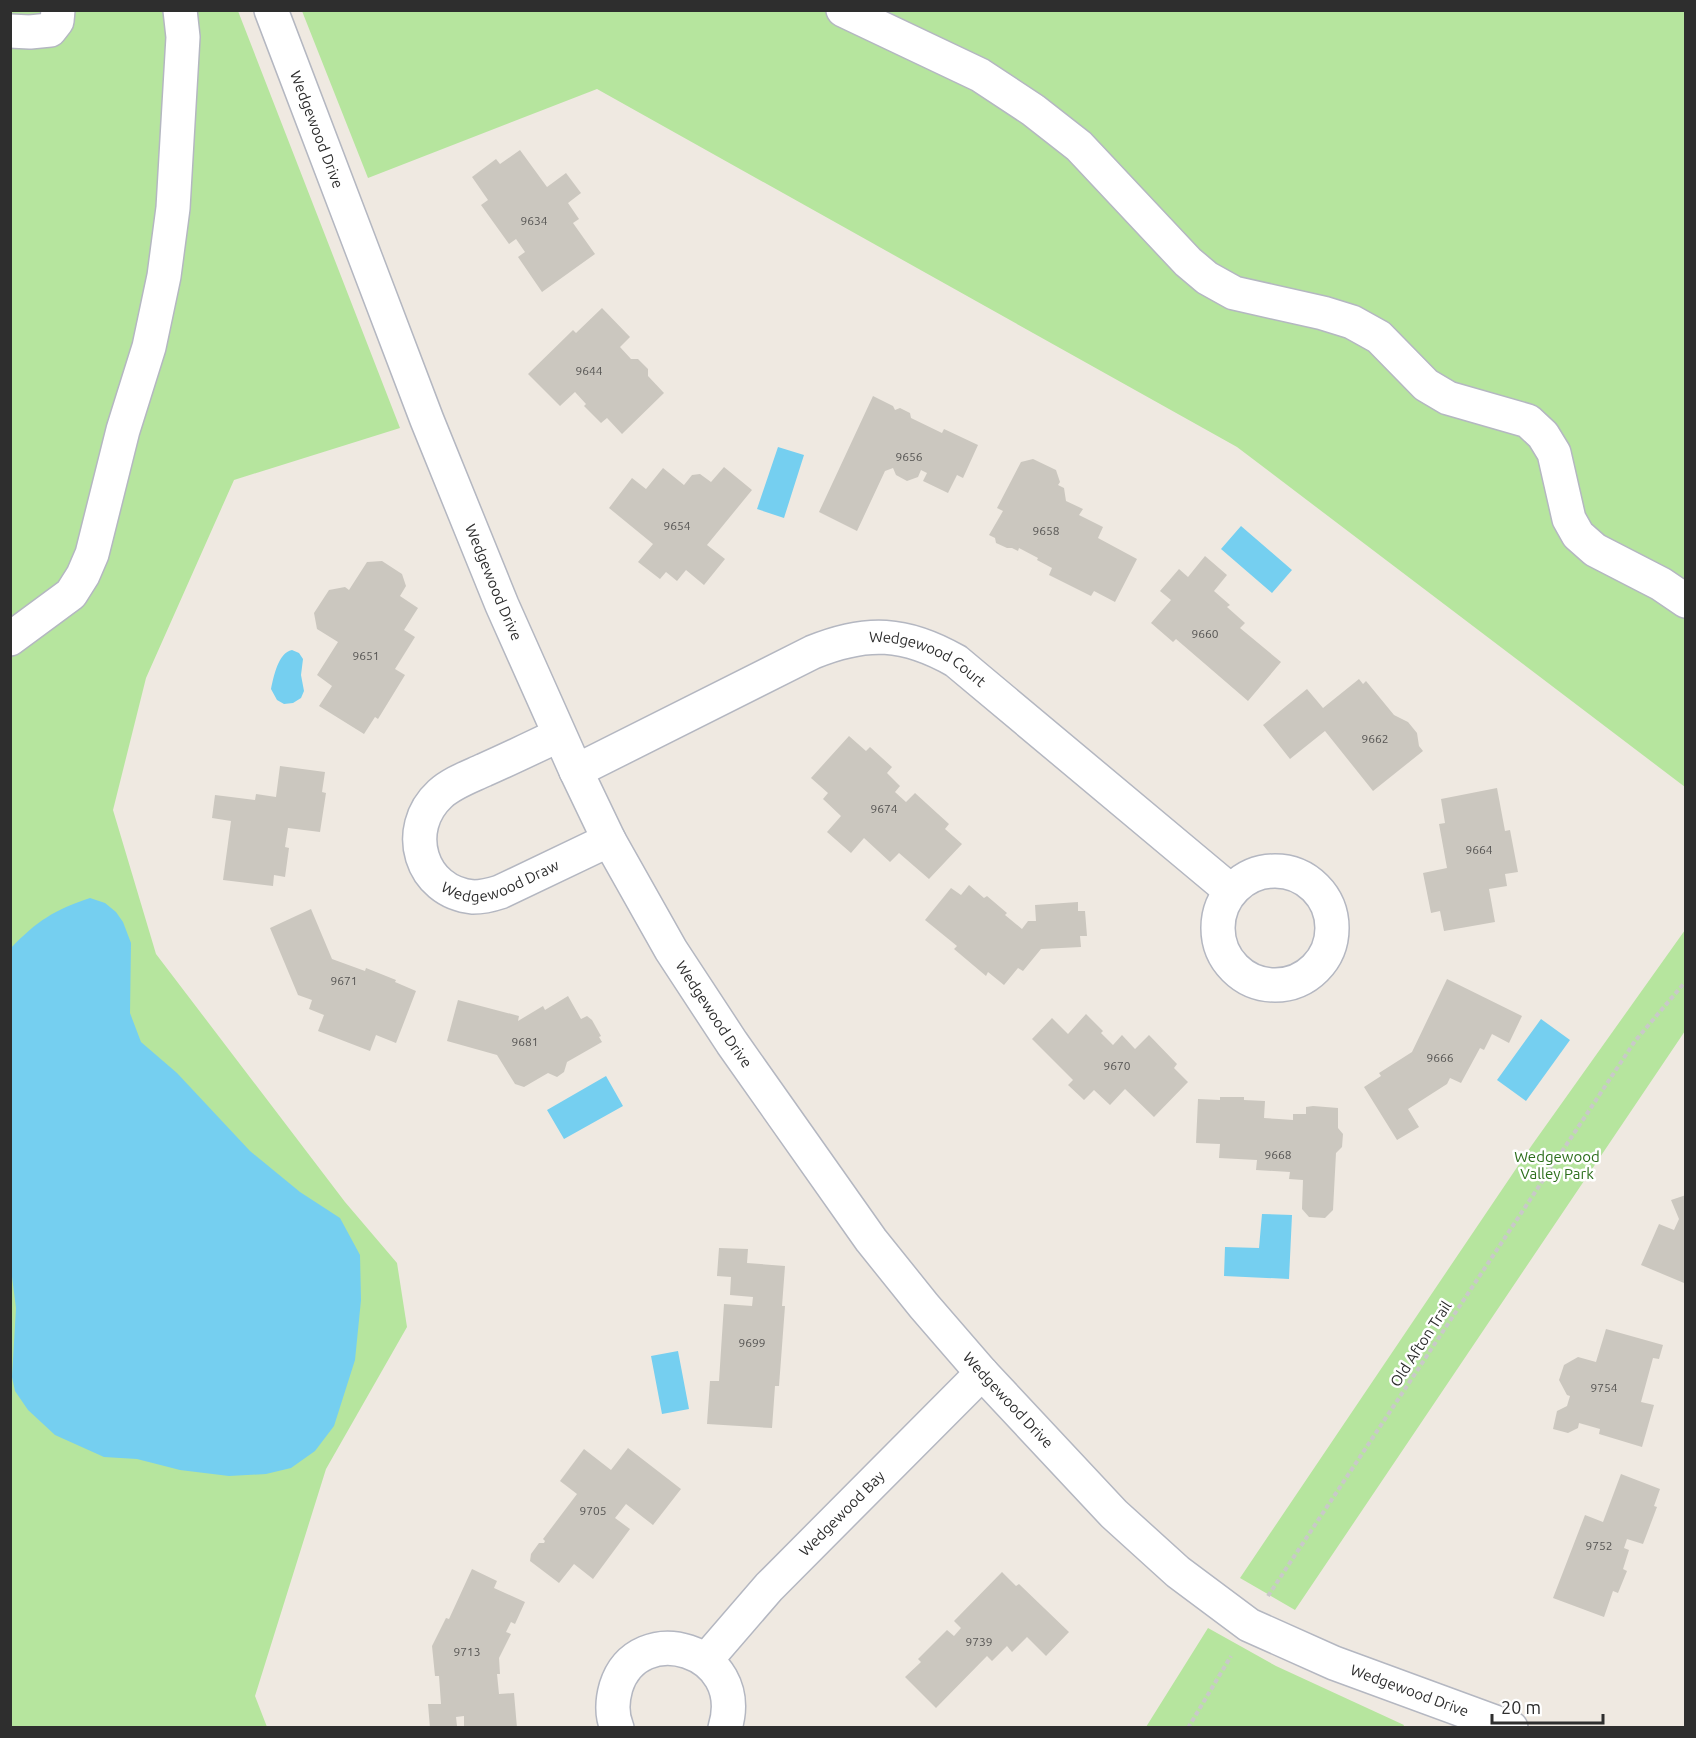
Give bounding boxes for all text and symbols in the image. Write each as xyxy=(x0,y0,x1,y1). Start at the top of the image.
street label: Wedgewood Drive xyxy=(287,68,347,191)
house number: 9634 xyxy=(520,214,548,227)
house number: 9644 xyxy=(575,364,603,377)
house number: 9656 xyxy=(895,450,923,463)
house number: 9654 xyxy=(663,519,691,532)
street label: Wedgewood Drive xyxy=(462,521,526,643)
house number: 9658 xyxy=(1032,524,1060,537)
house number: 9660 xyxy=(1191,627,1219,640)
street label: Wedgewood Court xyxy=(869,628,989,690)
house number: 9651 xyxy=(352,649,380,662)
house number: 9662 xyxy=(1361,732,1389,745)
house number: 9674 xyxy=(870,802,898,815)
house number: 9664 xyxy=(1465,843,1493,856)
street label: Wedgewood Draw xyxy=(438,856,562,905)
street label: Wedgewood Drive xyxy=(672,958,756,1071)
house number: 9671 xyxy=(330,974,358,987)
house number: 9681 xyxy=(511,1035,539,1048)
house number: 9666 xyxy=(1426,1051,1454,1064)
house number: 9670 xyxy=(1103,1059,1131,1072)
house number: 9668 xyxy=(1264,1148,1292,1161)
park label: Wedgewood Valley Park xyxy=(1514,1148,1600,1182)
street label: Old Afton Trail xyxy=(1387,1298,1455,1390)
house number: 9699 xyxy=(738,1336,766,1349)
street label: Wedgewood Drive xyxy=(960,1348,1057,1451)
house number: 9754 xyxy=(1590,1381,1618,1394)
street label: Wedgewood Bay xyxy=(796,1467,888,1559)
house number: 9705 xyxy=(579,1504,607,1517)
house number: 9752 xyxy=(1585,1539,1613,1552)
house number: 9739 xyxy=(965,1635,993,1648)
house number: 9713 xyxy=(453,1645,481,1658)
street label: Wedgewood Drive xyxy=(1348,1661,1471,1720)
scale bar xyxy=(1492,1687,1603,1725)
text: 20 m xyxy=(1501,1697,1541,1717)

